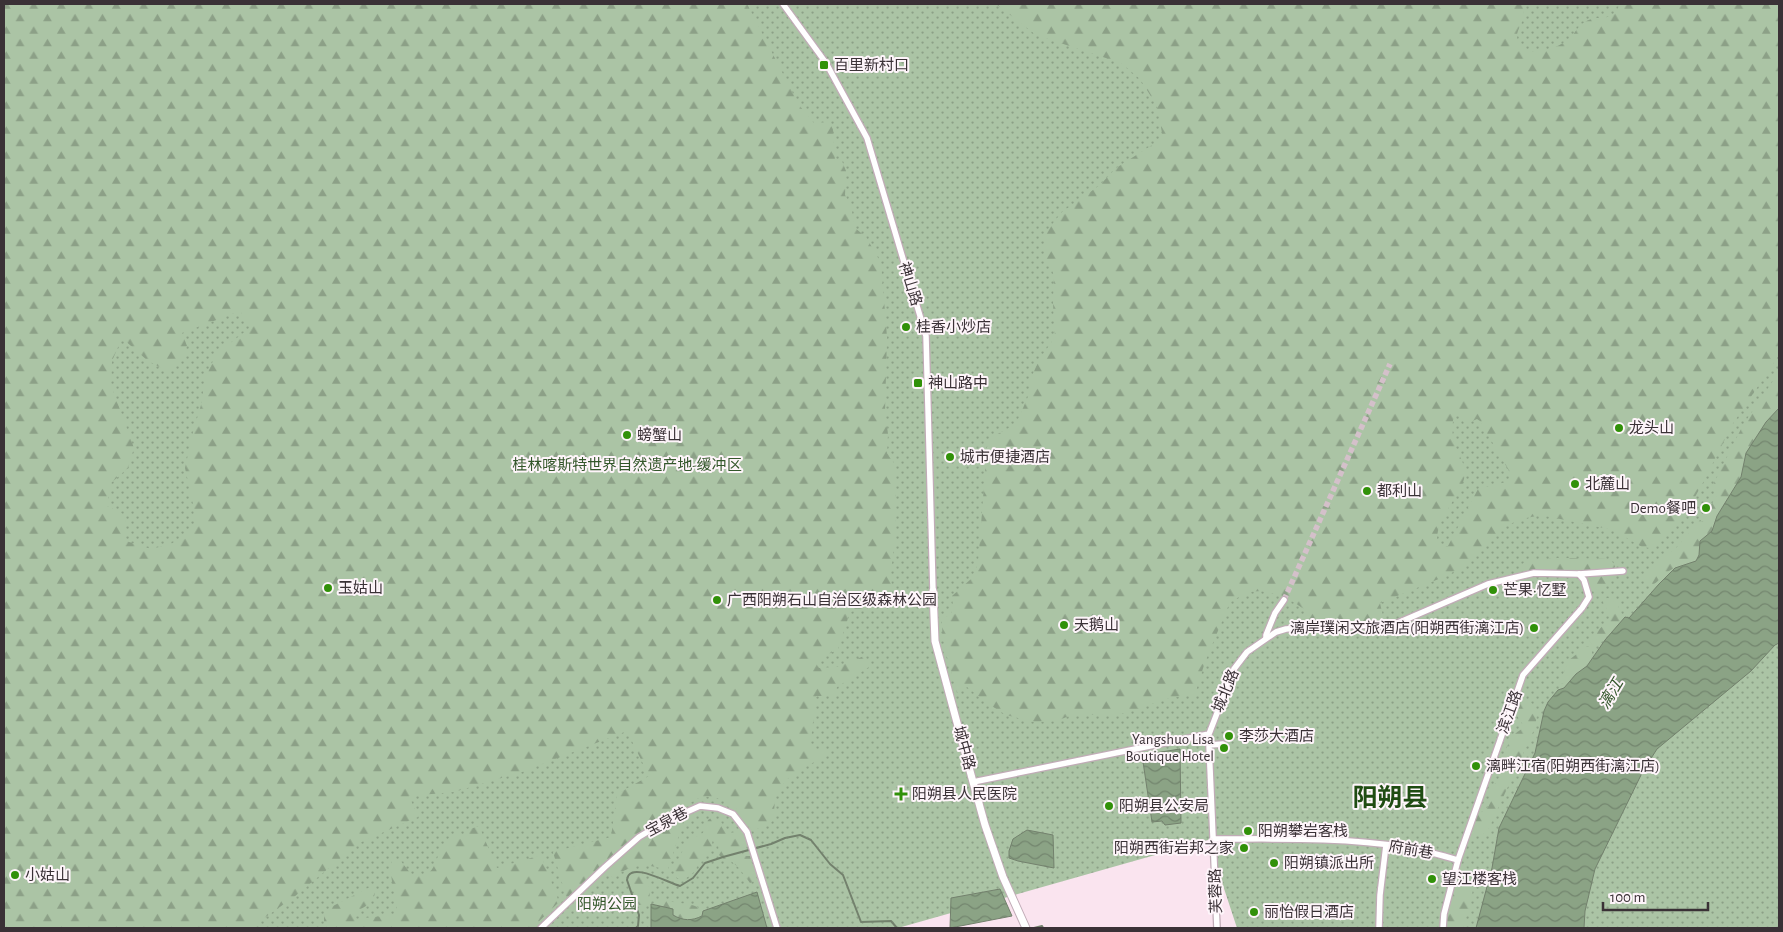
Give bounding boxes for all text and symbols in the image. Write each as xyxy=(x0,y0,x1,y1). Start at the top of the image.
place label: 百里新村口 xyxy=(834,56,909,73)
marker: 百里新村口 xyxy=(818,59,830,71)
street label: 神山路 xyxy=(896,260,925,308)
place label: 桂香小炒店 xyxy=(916,318,991,335)
marker: 桂香小炒店 xyxy=(900,321,912,333)
place label: 神山路中 xyxy=(928,375,988,391)
marker: 神山路中 xyxy=(912,377,924,389)
place label: 龙头山 xyxy=(1629,419,1674,436)
marker: 龙头山 xyxy=(1613,422,1625,434)
place label: 螃蟹山 xyxy=(637,426,682,443)
marker: 螃蟹山 xyxy=(621,429,633,441)
place label: 城市便捷酒店 xyxy=(960,449,1050,465)
marker: 城市便捷酒店 xyxy=(944,451,956,463)
park label: 桂林喀斯特世界自然遗产地-缓冲区 xyxy=(512,456,742,473)
place label: 北麓山 xyxy=(1585,475,1630,492)
marker: 北麓山 xyxy=(1569,478,1581,490)
place label: 都利山 xyxy=(1377,483,1422,499)
marker: 都利山 xyxy=(1361,485,1373,497)
place label: Demo餐吧 xyxy=(1630,500,1696,516)
marker: Demo餐吧 xyxy=(1700,502,1712,514)
place label: 玉姑山 xyxy=(338,580,383,596)
marker: 玉姑山 xyxy=(322,582,334,594)
place label: 芒果·忆墅 xyxy=(1503,582,1566,598)
marker: 芒果·忆墅 xyxy=(1487,584,1499,596)
place label: 广西阳朔石山自治区级森林公园 xyxy=(727,592,937,608)
marker: 广西阳朔石山自治区级森林公园 xyxy=(711,594,723,606)
place label: 天鹅山 xyxy=(1074,616,1119,633)
marker: 天鹅山 xyxy=(1058,619,1070,631)
place label: 漓岸璞闲文旅酒店(阳朔西街漓江店) xyxy=(1290,620,1524,636)
marker: 漓岸璞闲文旅酒店(阳朔西街漓江店) xyxy=(1528,622,1540,634)
street label: 城北路 xyxy=(1208,667,1242,715)
water label: 漓江 xyxy=(1595,674,1627,712)
street label: 滨江路 xyxy=(1494,688,1525,736)
street label: 城中路 xyxy=(951,724,978,772)
place label: 李莎大酒店 xyxy=(1239,728,1314,744)
marker: 李莎大酒店 xyxy=(1223,730,1235,742)
place label: Yangshuo Lisa Boutique Hotel xyxy=(1125,732,1214,764)
marker: Yangshuo Lisa Boutique Hotel xyxy=(1218,742,1230,754)
place label: 漓畔江宿(阳朔西街漓江店) xyxy=(1486,758,1660,774)
marker: 漓畔江宿(阳朔西街漓江店) xyxy=(1470,760,1482,772)
district label: 阳朔县 xyxy=(1352,784,1428,811)
place label: 阳朔县人民医院 xyxy=(912,786,1017,802)
marker: 阳朔县人民医院 xyxy=(894,787,908,801)
place label: 阳朔县公安局 xyxy=(1119,798,1209,814)
marker: 阳朔县公安局 xyxy=(1103,800,1115,812)
street label: 宝泉巷 xyxy=(643,804,690,839)
place label: 阳朔攀岩客栈 xyxy=(1258,822,1348,839)
marker: 阳朔攀岩客栈 xyxy=(1242,825,1254,837)
street label: 府前巷 xyxy=(1388,838,1435,861)
place label: 阳朔西街岩邦之家 xyxy=(1114,840,1234,856)
marker: 阳朔西街岩邦之家 xyxy=(1238,842,1250,854)
place label: 阳朔镇派出所 xyxy=(1284,855,1374,871)
marker: 阳朔镇派出所 xyxy=(1268,857,1280,869)
place label: 小姑山 xyxy=(25,867,70,883)
street label: 芙蓉路 xyxy=(1207,868,1224,914)
marker: 小姑山 xyxy=(9,869,21,881)
place label: 望江楼客栈 xyxy=(1442,870,1517,887)
marker: 望江楼客栈 xyxy=(1426,873,1438,885)
scale bar xyxy=(1603,880,1708,912)
text: 100 m xyxy=(1610,890,1645,905)
park label: 阳朔公园 xyxy=(577,896,637,912)
place label: 丽怡假日酒店 xyxy=(1264,903,1354,920)
marker: 丽怡假日酒店 xyxy=(1248,906,1260,918)

